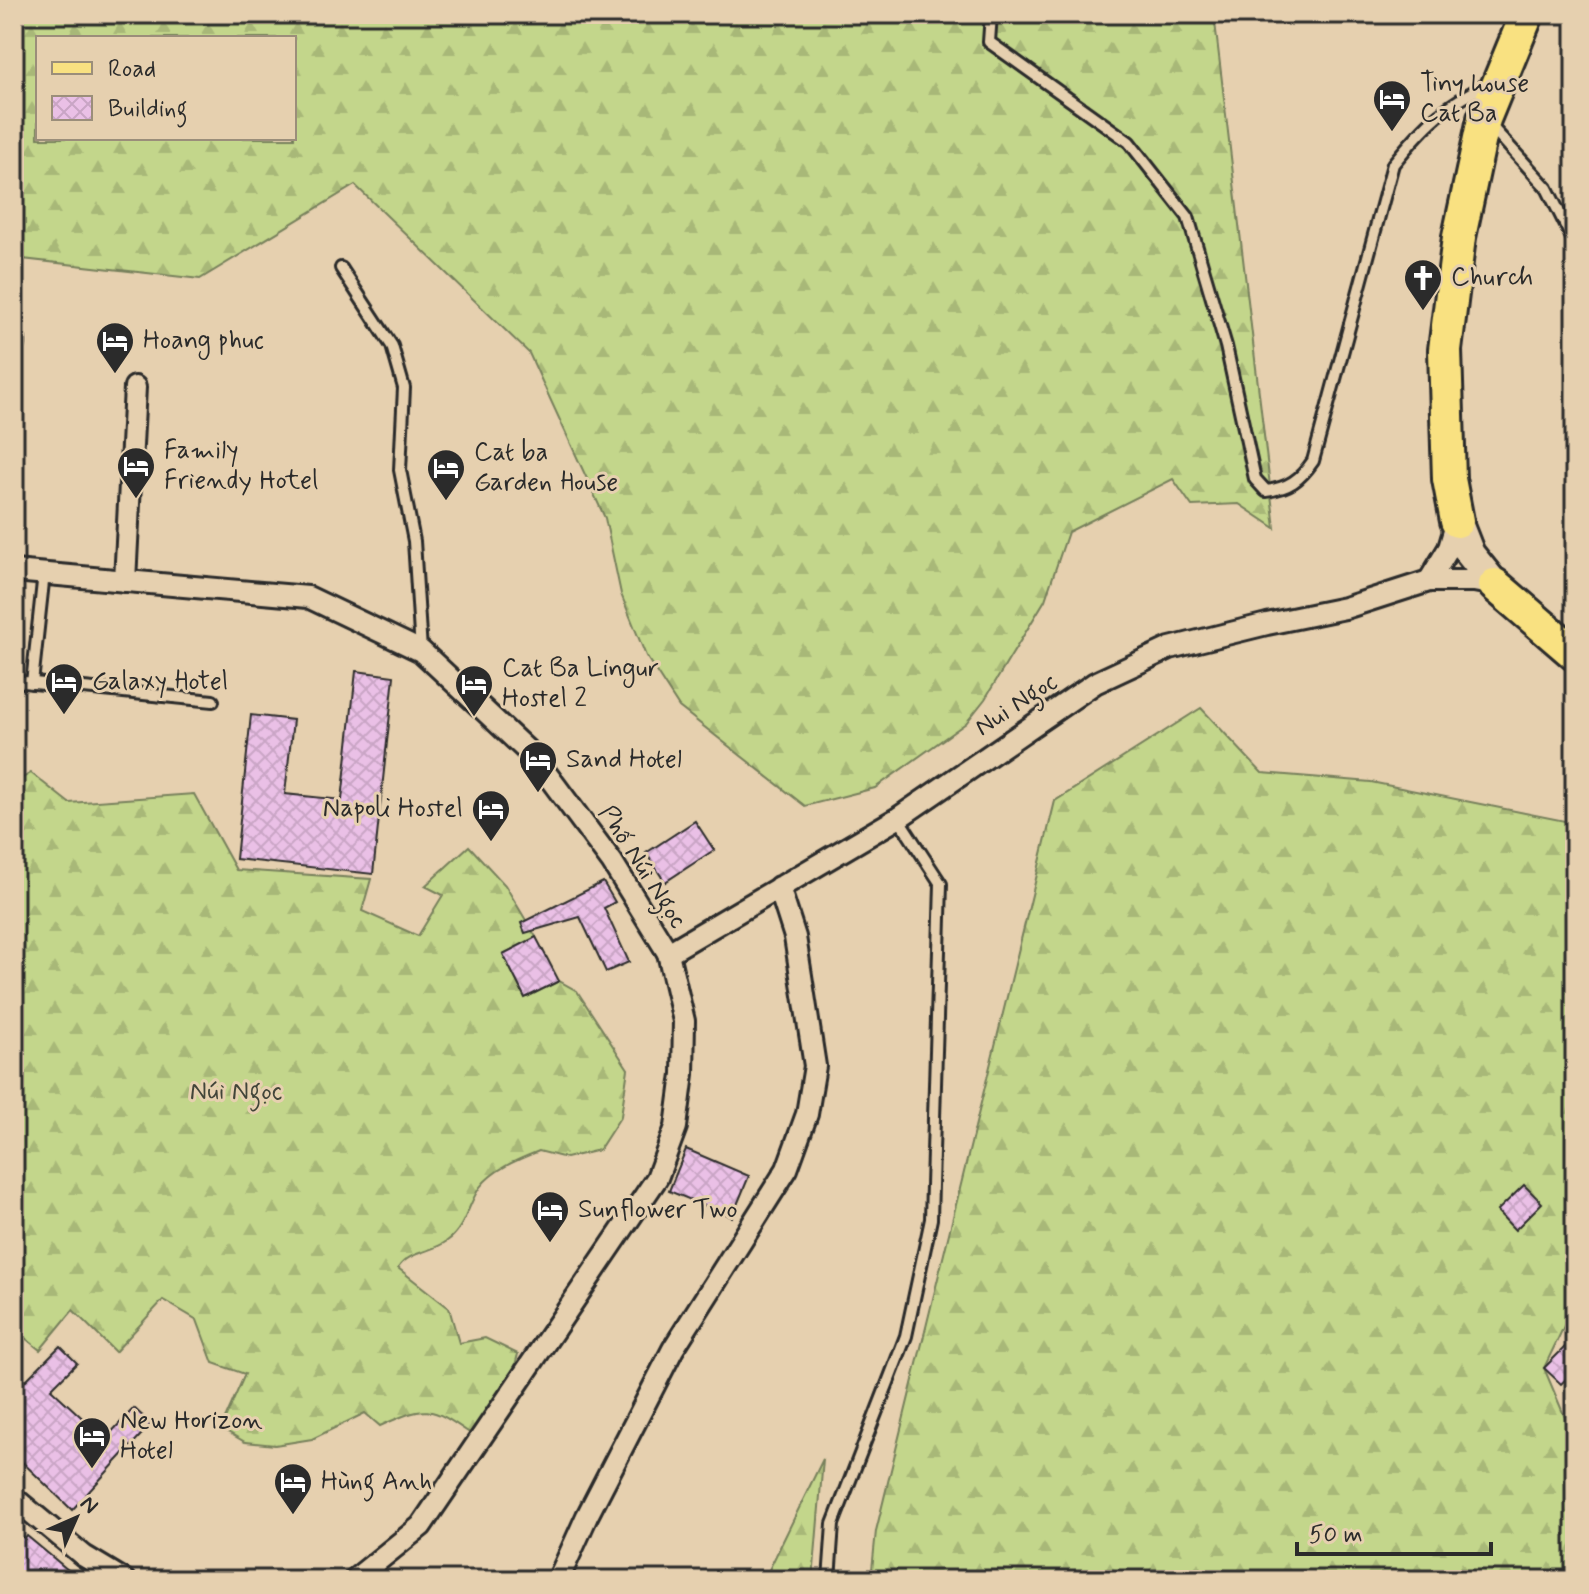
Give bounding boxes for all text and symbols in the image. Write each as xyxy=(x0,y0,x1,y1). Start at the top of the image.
legend xyxy=(36,36,296,140)
text: Road xyxy=(108,54,156,85)
place label: Tiny house Cat Ba xyxy=(1420,67,1529,131)
hotel icon: Tiny house Cat Ba xyxy=(1371,78,1413,133)
text: Building xyxy=(108,94,188,128)
church icon: Church xyxy=(1402,257,1444,312)
place label: Church xyxy=(1451,261,1533,295)
hotel icon: Hoang phuc xyxy=(94,320,136,375)
place label: Hoang phuc xyxy=(143,324,264,360)
place label: Family Friendy Hotel xyxy=(164,434,318,498)
place label: Cat ba Garden House xyxy=(474,436,618,500)
hotel icon: Family Friendy Hotel xyxy=(115,445,157,500)
hotel icon: Cat ba Garden House xyxy=(425,447,467,502)
place label: Cat Ba Lingur Hostel 2 xyxy=(502,652,659,716)
hotel icon: Galaxy Hotel xyxy=(43,661,85,716)
hotel icon: Cat Ba Lingur Hostel 2 xyxy=(453,663,495,718)
place label: Galaxy Hotel xyxy=(92,665,228,699)
street label: Nui Ngoc xyxy=(968,665,1065,747)
hotel icon: Sand Hotel xyxy=(517,739,559,794)
place label: Sand Hotel xyxy=(566,743,682,777)
hotel icon: Napoli Hostel xyxy=(470,788,512,843)
place label: Napoli Hostel xyxy=(323,792,463,826)
street label: Phố Núi Ngọc xyxy=(587,799,694,937)
park label: Núi Ngọc xyxy=(190,1075,282,1112)
hotel icon: Sunflower Two xyxy=(529,1189,571,1244)
place label: Sunflower Two xyxy=(578,1193,738,1227)
place label: New Horizon Hotel xyxy=(120,1404,263,1468)
hotel icon: New Horizon Hotel xyxy=(71,1415,113,1470)
hotel icon: Hùng Anh xyxy=(272,1461,314,1516)
place label: Hùng Anh xyxy=(321,1465,432,1502)
north arrow xyxy=(36,1478,116,1558)
text: N xyxy=(74,1490,104,1520)
scale bar xyxy=(1297,1506,1491,1556)
text: 50 m xyxy=(1309,1520,1363,1551)

